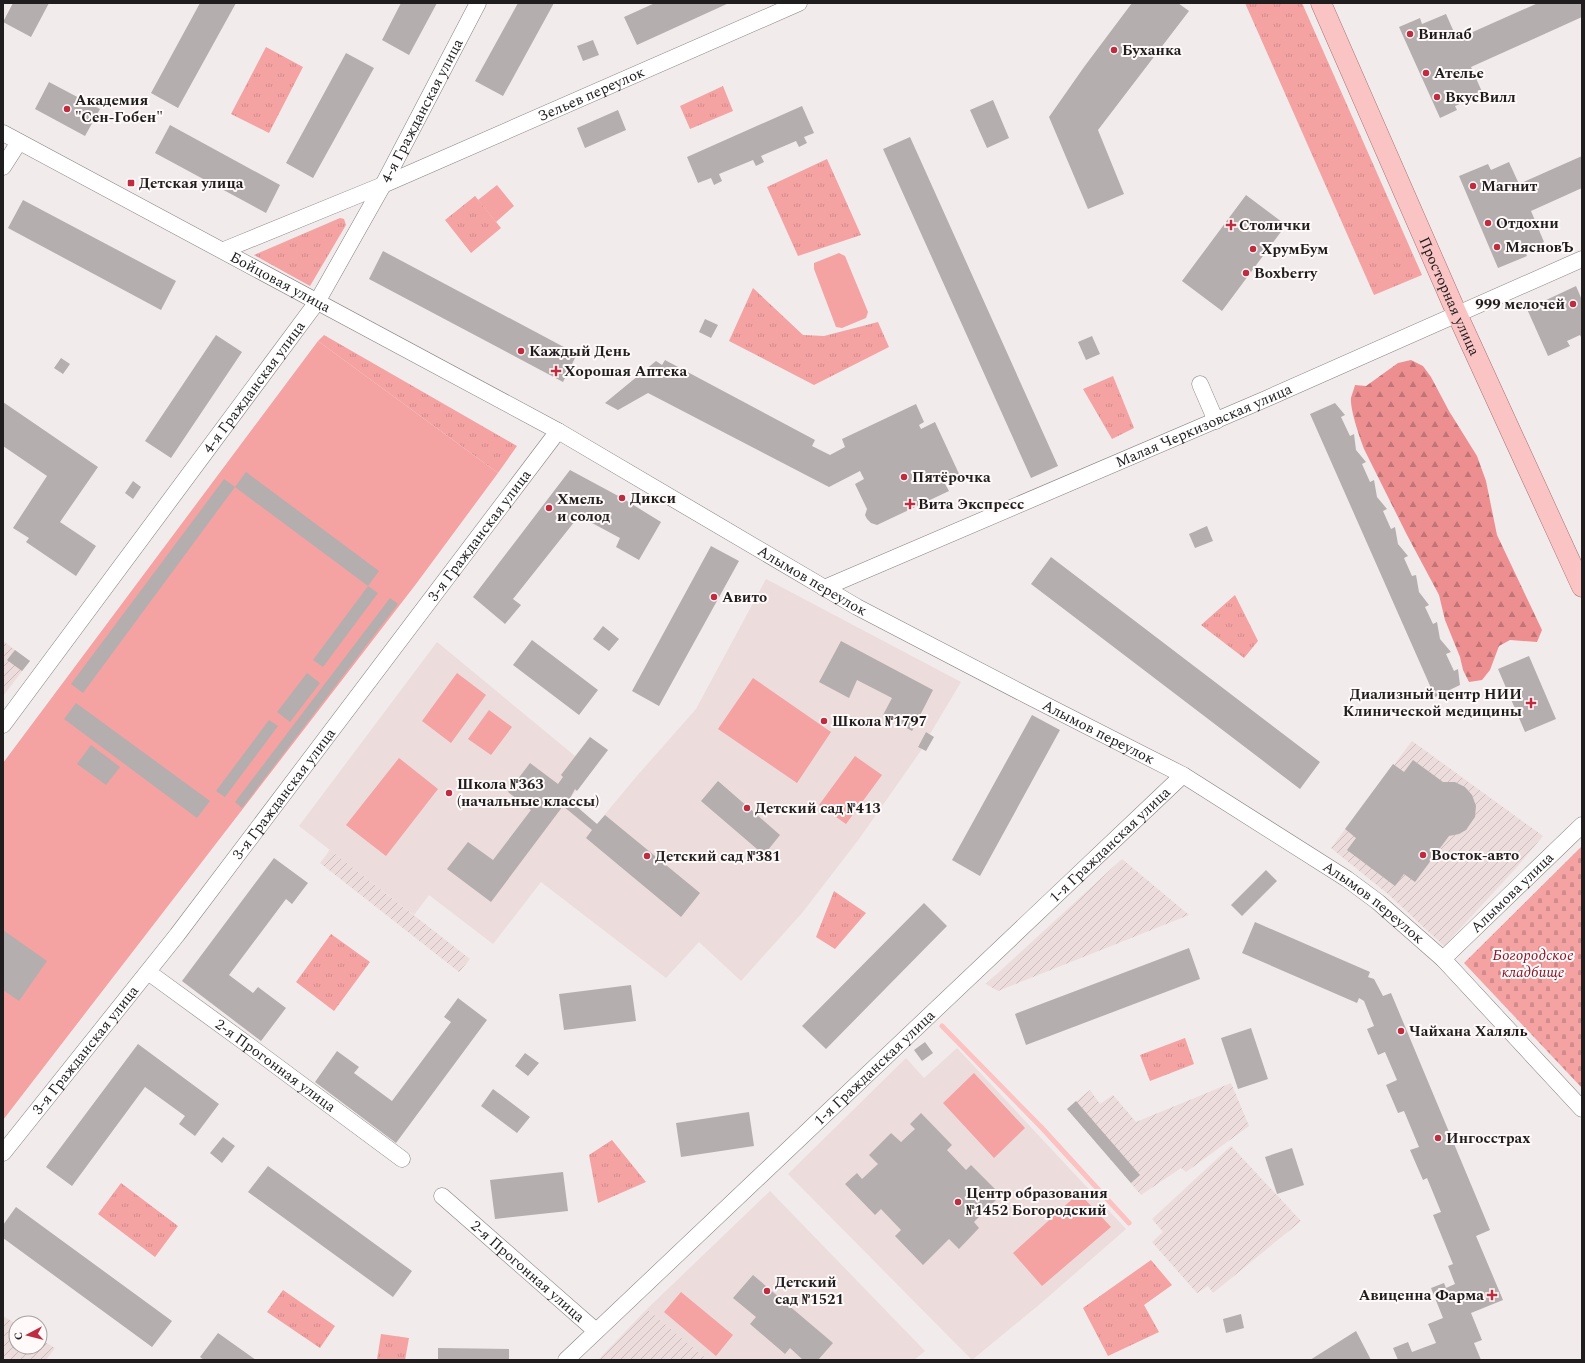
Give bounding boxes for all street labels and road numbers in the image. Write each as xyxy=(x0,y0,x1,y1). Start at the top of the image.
street label: 4-я Гражданская улица xyxy=(375,34,470,187)
street label: Зельев переулок xyxy=(534,61,649,128)
street label: Просторная улица xyxy=(1413,233,1486,360)
street label: Бойцовая улица xyxy=(226,246,335,319)
street label: 4-я Гражданская улица xyxy=(197,316,312,458)
street label: Малая Черкизовская улица xyxy=(1112,377,1297,474)
street label: 3-я Гражданская улица xyxy=(422,464,537,606)
street label: Алымов переулок xyxy=(753,540,871,622)
street label: Алымов переулок xyxy=(1038,694,1159,771)
street label: 3-я Гражданская улица xyxy=(227,723,342,865)
street label: 1-я Гражданская улица xyxy=(1044,781,1176,908)
street label: Алымова улица xyxy=(1465,846,1560,939)
street label: Алымов переулок xyxy=(1318,855,1429,950)
street label: 3-я Гражданская улица xyxy=(27,980,145,1120)
street label: 1-я Гражданская улица xyxy=(809,1004,941,1131)
street label: 2-я Прогонная улица xyxy=(210,1013,341,1119)
street label: 2-я Прогонная улица xyxy=(465,1215,590,1329)

